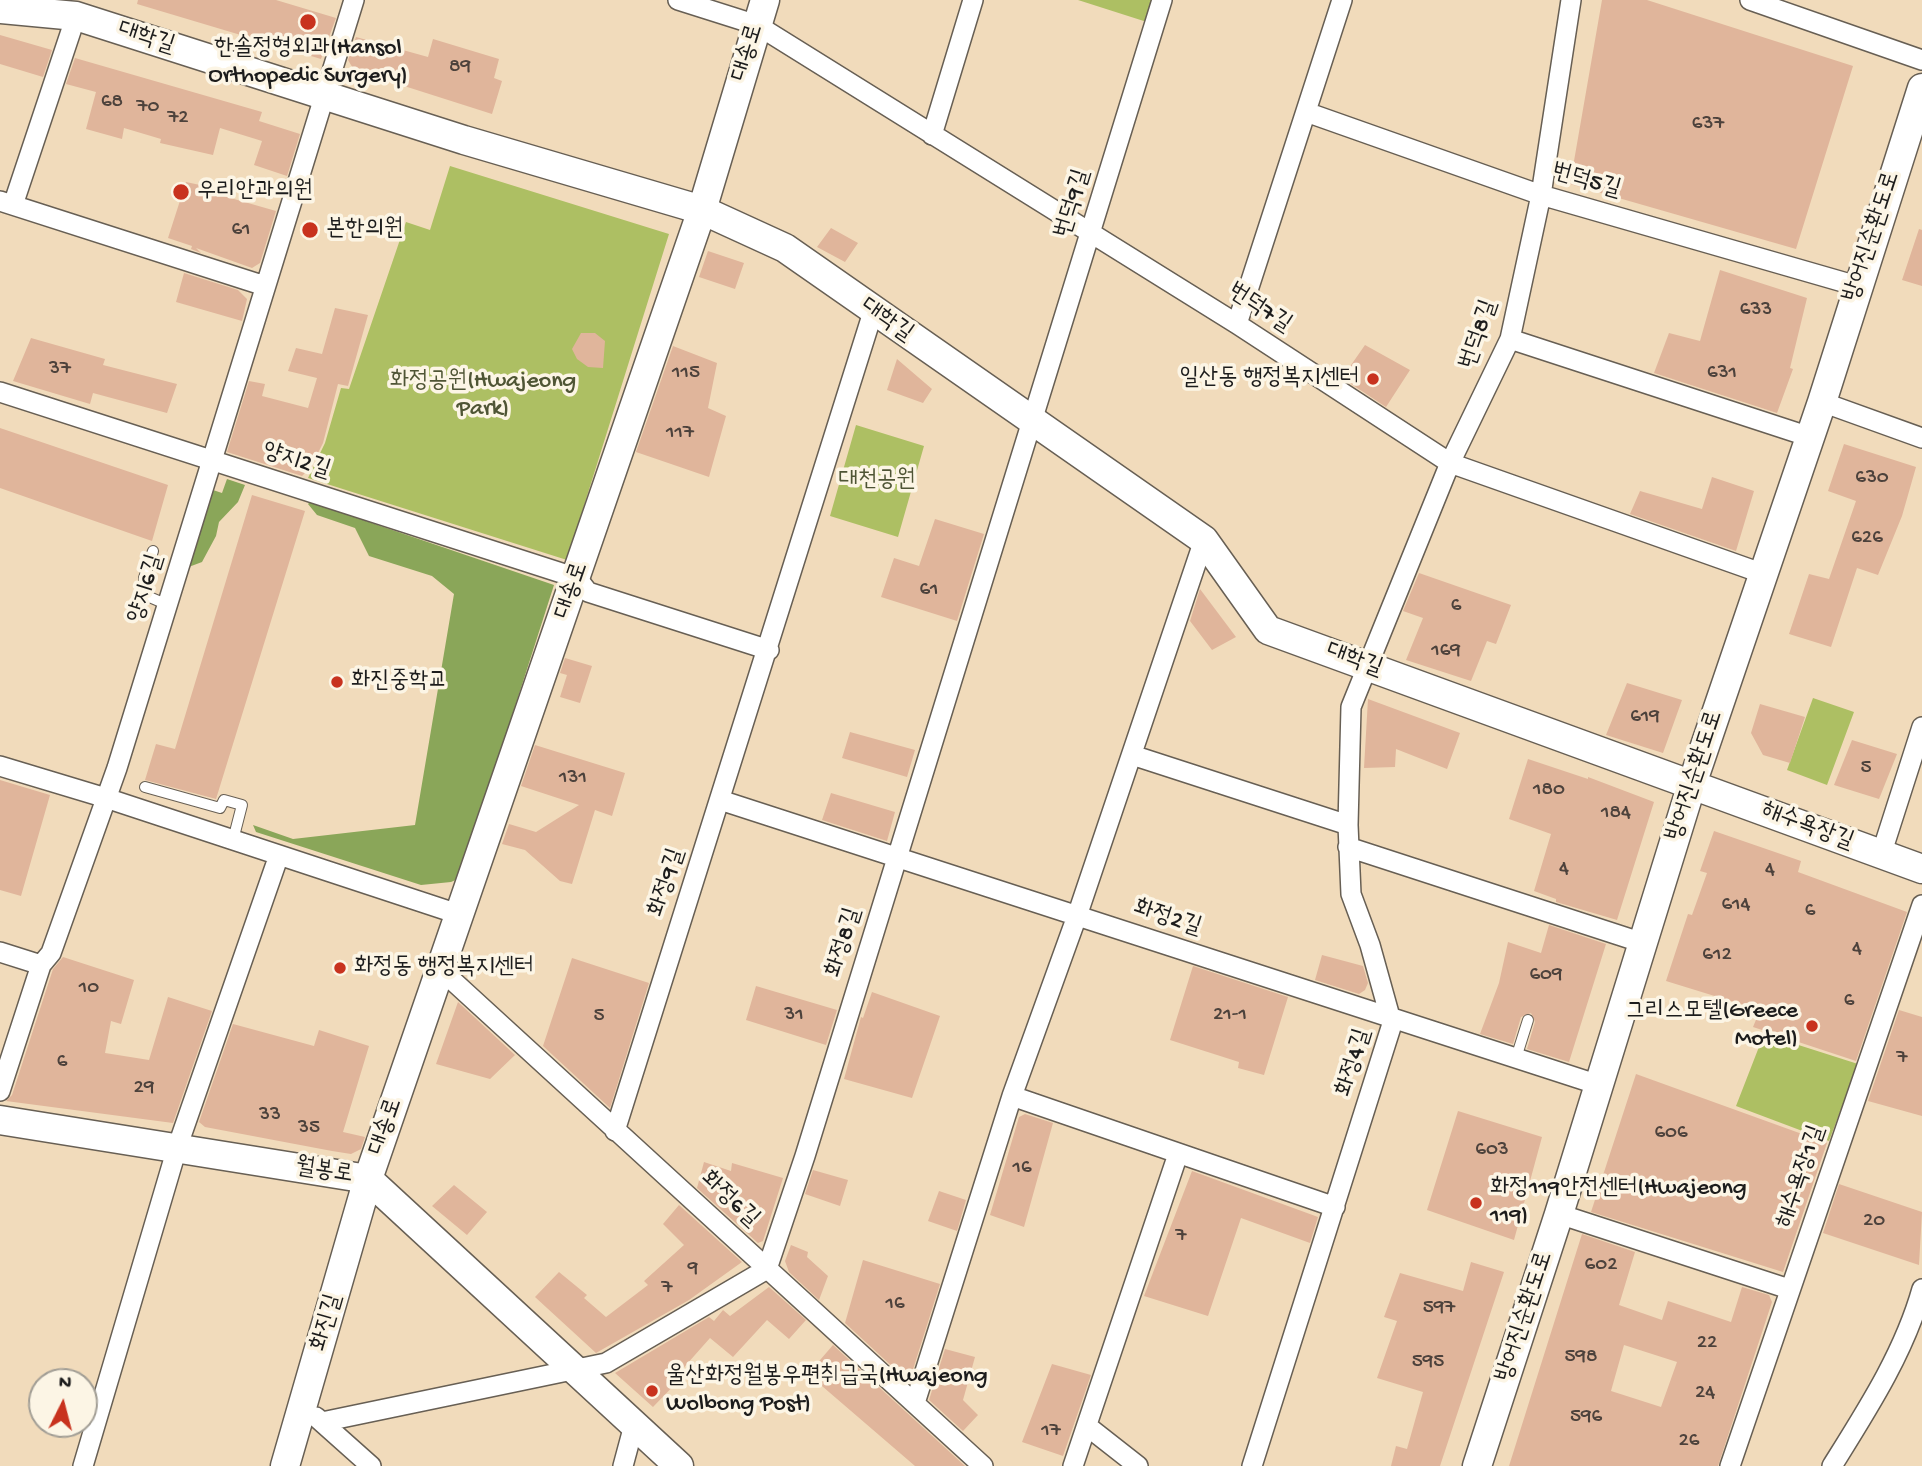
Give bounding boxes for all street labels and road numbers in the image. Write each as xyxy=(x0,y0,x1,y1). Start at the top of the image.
street label: 대학길 xyxy=(114,16,178,62)
street label: 대송로 xyxy=(727,21,771,85)
street label: 번덕5길 xyxy=(1548,158,1624,206)
street label: 번덕9길 xyxy=(1050,166,1098,242)
street label: 방어진순환도로 xyxy=(1838,168,1908,306)
street label: 번덕7길 xyxy=(1222,278,1296,340)
street label: 대학길 xyxy=(854,293,918,349)
street label: 번덕8길 xyxy=(1455,297,1505,373)
street label: 양지2길 xyxy=(258,438,334,486)
street label: 양지6길 xyxy=(123,551,171,627)
street label: 대송로 xyxy=(550,559,596,623)
street label: 대학길 xyxy=(1322,638,1386,684)
street label: 방어진순환도로 xyxy=(1661,707,1731,845)
street label: 해수욕장길 xyxy=(1757,796,1857,858)
street label: 화정9길 xyxy=(643,845,693,921)
street label: 화정2길 xyxy=(1129,895,1205,943)
street label: 화정8길 xyxy=(821,905,869,981)
street label: 화정4길 xyxy=(1331,1026,1379,1100)
street label: 대송로 xyxy=(364,1095,410,1159)
street label: 해수욕장1길 xyxy=(1771,1122,1833,1232)
street label: 월봉로 xyxy=(293,1153,355,1191)
street label: 화정6길 xyxy=(694,1166,764,1234)
street label: 방어진순환도로 xyxy=(1491,1248,1561,1386)
street label: 화진길 xyxy=(306,1291,350,1355)

